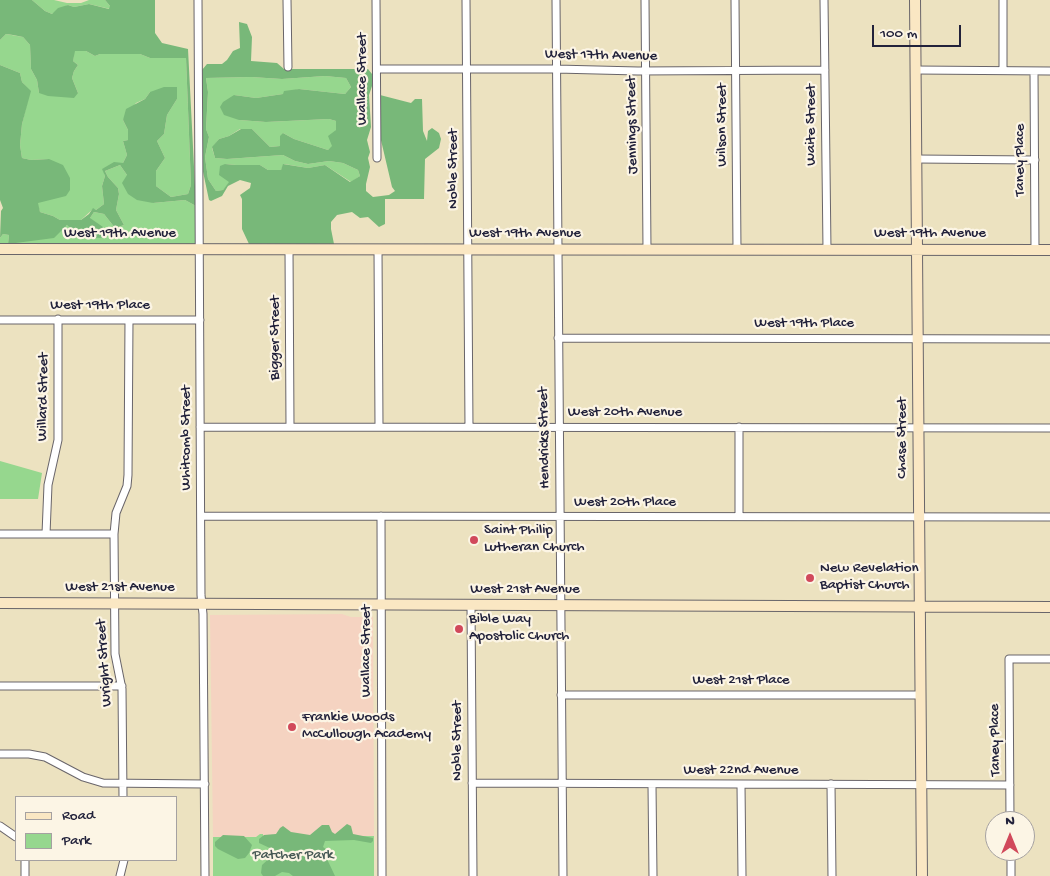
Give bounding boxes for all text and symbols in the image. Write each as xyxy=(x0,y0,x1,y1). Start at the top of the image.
scale bar xyxy=(875,15,964,47)
text: 100 m xyxy=(880,25,917,43)
street label: Wallace Street xyxy=(354,33,372,125)
street label: West 17th Avenue xyxy=(545,46,657,66)
street label: Jennings Street xyxy=(623,76,643,174)
street label: Wilson Street xyxy=(714,83,732,167)
street label: Waite Street xyxy=(803,84,821,166)
street label: Taney Place xyxy=(1012,124,1030,196)
street label: Noble Street xyxy=(445,129,463,209)
street label: West 19th Avenue xyxy=(64,225,176,243)
street label: West 19th Avenue xyxy=(469,225,581,243)
street label: West 19th Avenue xyxy=(874,225,986,243)
street label: Bigger Street xyxy=(267,296,285,380)
street label: West 19th Place xyxy=(50,297,150,315)
street label: West 19th Place xyxy=(754,315,854,333)
street label: Willard Street xyxy=(34,353,54,441)
street label: Whitcomb Street xyxy=(178,385,196,491)
street label: Hendricks Street xyxy=(535,387,555,489)
street label: Chase Street xyxy=(894,397,912,479)
street label: West 20th Avenue xyxy=(568,404,682,422)
street label: West 20th Place xyxy=(574,494,676,512)
place label: Saint Philip Lutheran Church xyxy=(484,522,584,557)
marker: Saint Philip Lutheran Church xyxy=(468,534,480,546)
place label: New Revelation Baptist Church xyxy=(820,560,919,595)
marker: New Revelation Baptist Church xyxy=(804,572,816,584)
street label: West 21st Avenue xyxy=(65,579,175,597)
street label: West 21st Avenue xyxy=(470,581,580,599)
street label: Wallace Street xyxy=(358,605,376,697)
place label: Bible Way Apostolic Church xyxy=(469,611,569,646)
street label: Wright Street xyxy=(93,619,117,707)
marker: Bible Way Apostolic Church xyxy=(453,623,465,635)
street label: West 21st Place xyxy=(692,672,790,690)
street label: Noble Street xyxy=(449,701,467,781)
street label: Taney Place xyxy=(986,704,1006,776)
place label: Frankie Woods McCullough Academy xyxy=(302,709,431,744)
marker: Frankie Woods McCullough Academy xyxy=(286,721,298,733)
street label: West 22nd Avenue xyxy=(684,762,798,780)
legend xyxy=(15,796,178,861)
text: Road xyxy=(62,807,95,825)
north arrow xyxy=(985,811,1035,861)
text: N xyxy=(1005,813,1015,830)
text: Park xyxy=(62,832,91,850)
park label: Patcher Park xyxy=(252,847,334,865)

